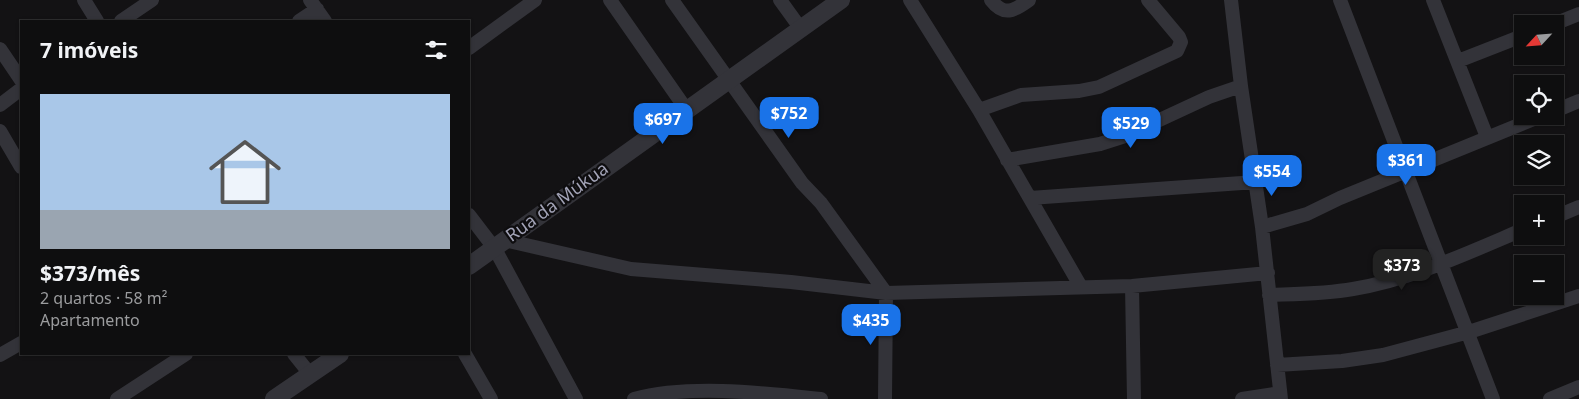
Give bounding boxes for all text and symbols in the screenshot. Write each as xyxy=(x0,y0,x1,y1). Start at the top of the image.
north arrow xyxy=(1514,15,1564,65)
map controls xyxy=(1514,15,1564,305)
text: 7 imóveis xyxy=(40,36,138,64)
icon: filters xyxy=(422,36,450,64)
button: locate xyxy=(1514,75,1564,125)
pin: $752 xyxy=(759,96,819,139)
pin: $697 xyxy=(633,102,693,145)
text: $752 xyxy=(771,102,807,124)
pin: $529 xyxy=(1101,106,1161,149)
text: $697 xyxy=(645,108,681,130)
text: $529 xyxy=(1113,112,1149,134)
icon: home xyxy=(200,127,290,217)
button: layers xyxy=(1514,135,1564,185)
pin: $361 xyxy=(1376,144,1436,186)
text: $361 xyxy=(1388,149,1424,171)
pin: $554 xyxy=(1242,154,1302,197)
street label: Rua da Múkua xyxy=(500,156,613,247)
text: $554 xyxy=(1254,160,1290,182)
button: + xyxy=(1514,195,1564,245)
pin: $373 xyxy=(1372,248,1432,291)
text: $373 xyxy=(1384,254,1420,276)
button: − xyxy=(1514,255,1564,305)
text: $373/mês xyxy=(40,259,140,287)
text: 2 quartos · 58 m² xyxy=(40,287,167,309)
pin: $435 xyxy=(841,304,901,346)
text: Apartamento xyxy=(40,309,140,331)
text: $435 xyxy=(853,309,889,331)

